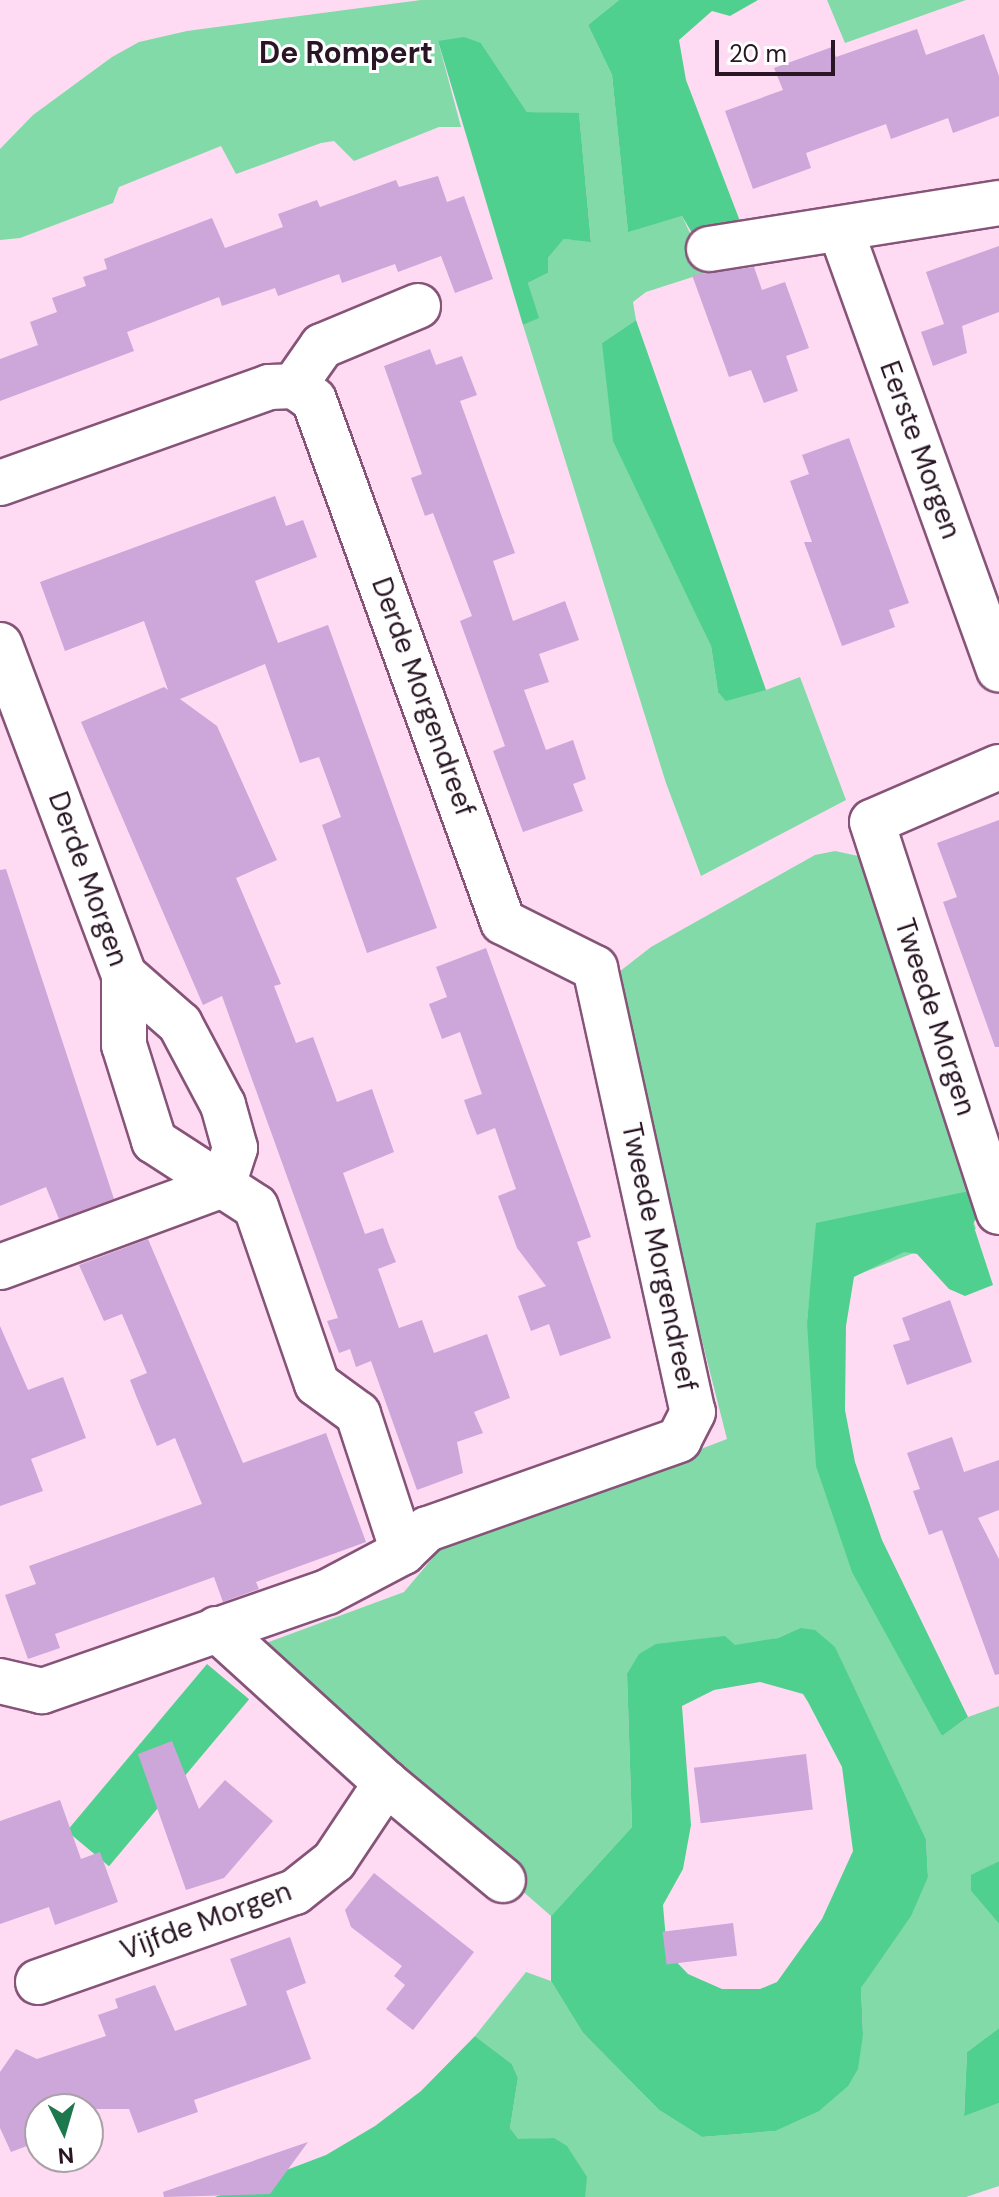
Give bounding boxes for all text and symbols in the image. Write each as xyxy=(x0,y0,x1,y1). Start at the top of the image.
scale bar xyxy=(719,24,839,74)
district label: De Rompert xyxy=(259,35,433,71)
text: 20 m xyxy=(729,38,787,69)
street label: Eerste Morgen xyxy=(872,357,968,543)
street label: Derde Morgendreef xyxy=(364,573,482,821)
street label: Derde Morgen xyxy=(41,787,135,971)
street label: Tweede Morgen xyxy=(887,914,983,1120)
street label: Tweede Morgendreef xyxy=(614,1120,704,1394)
street label: Vijfde Morgen xyxy=(116,1875,296,1967)
north arrow xyxy=(24,2093,104,2173)
text: N xyxy=(57,2140,75,2171)

